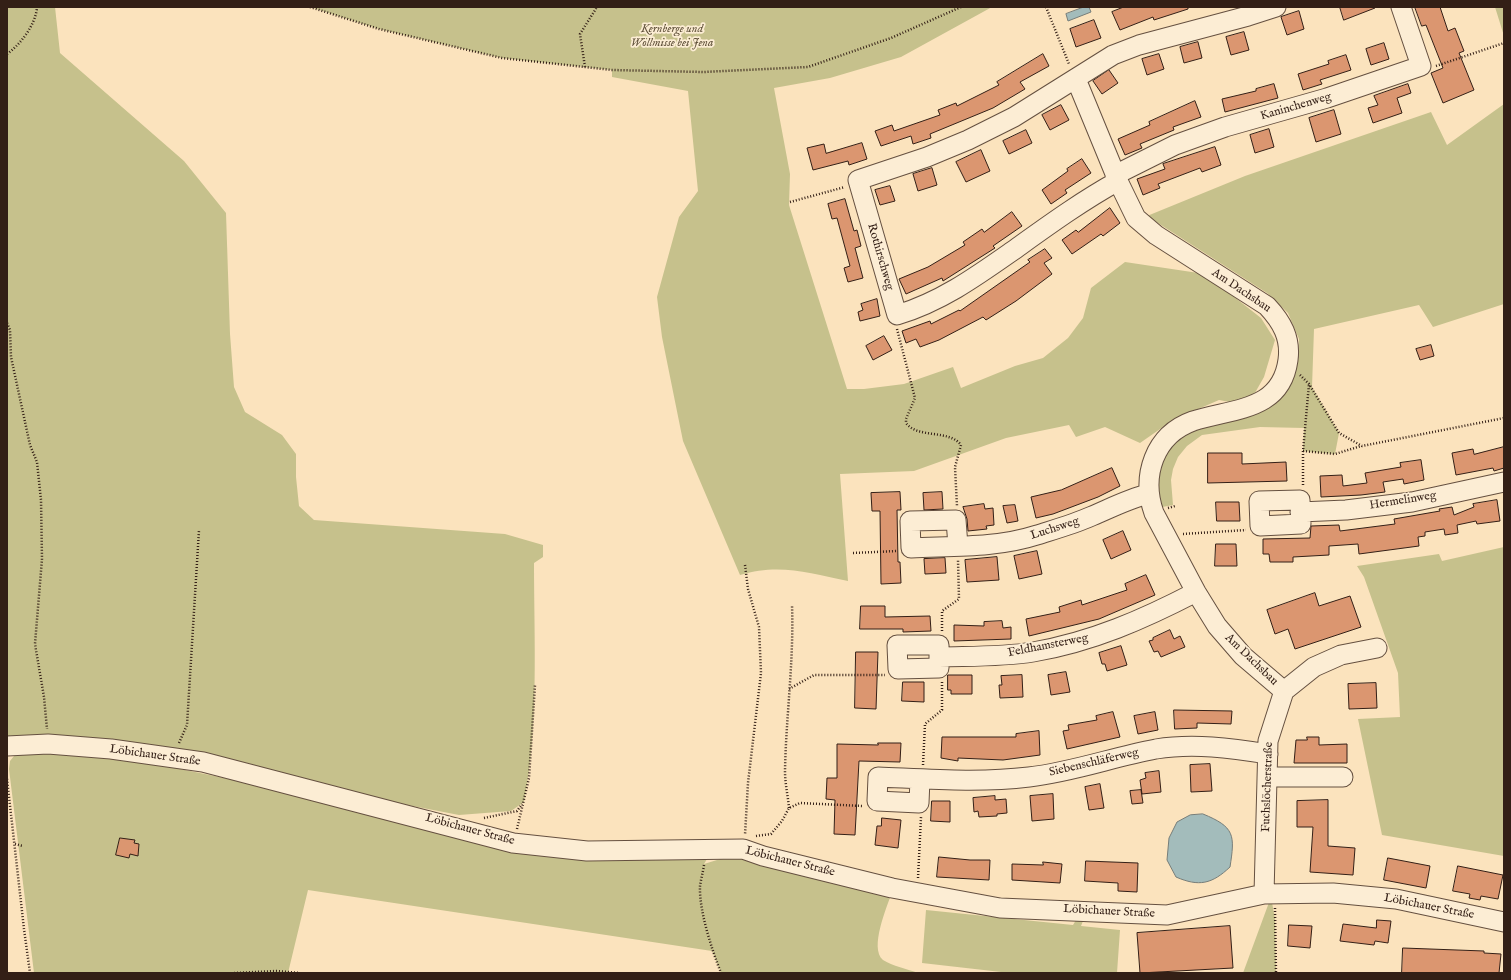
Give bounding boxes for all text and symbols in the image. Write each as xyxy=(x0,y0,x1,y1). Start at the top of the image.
park label: Kernberge und Wöllmisse bei Jena xyxy=(631,23,713,51)
street label: Kaninchenweg xyxy=(1259,90,1333,124)
street label: Rothirschweg xyxy=(864,222,896,292)
street label: Am Dachsbau xyxy=(1209,266,1273,316)
street label: Hermelinweg xyxy=(1369,489,1437,513)
street label: Luchsweg xyxy=(1029,514,1081,544)
street label: Feldhamsterweg xyxy=(1007,631,1089,661)
street label: Am Dachsbau xyxy=(1221,631,1281,689)
street label: Löbichauer Straße xyxy=(109,742,201,770)
street label: Fuchslöcherstraße xyxy=(1259,742,1277,832)
street label: Siebenschläferweg xyxy=(1048,746,1140,780)
street label: Löbichauer Straße xyxy=(424,811,516,849)
street label: Löbichauer Straße xyxy=(744,844,836,880)
street label: Löbichauer Straße xyxy=(1383,891,1475,923)
street label: Löbichauer Straße xyxy=(1063,902,1155,922)

